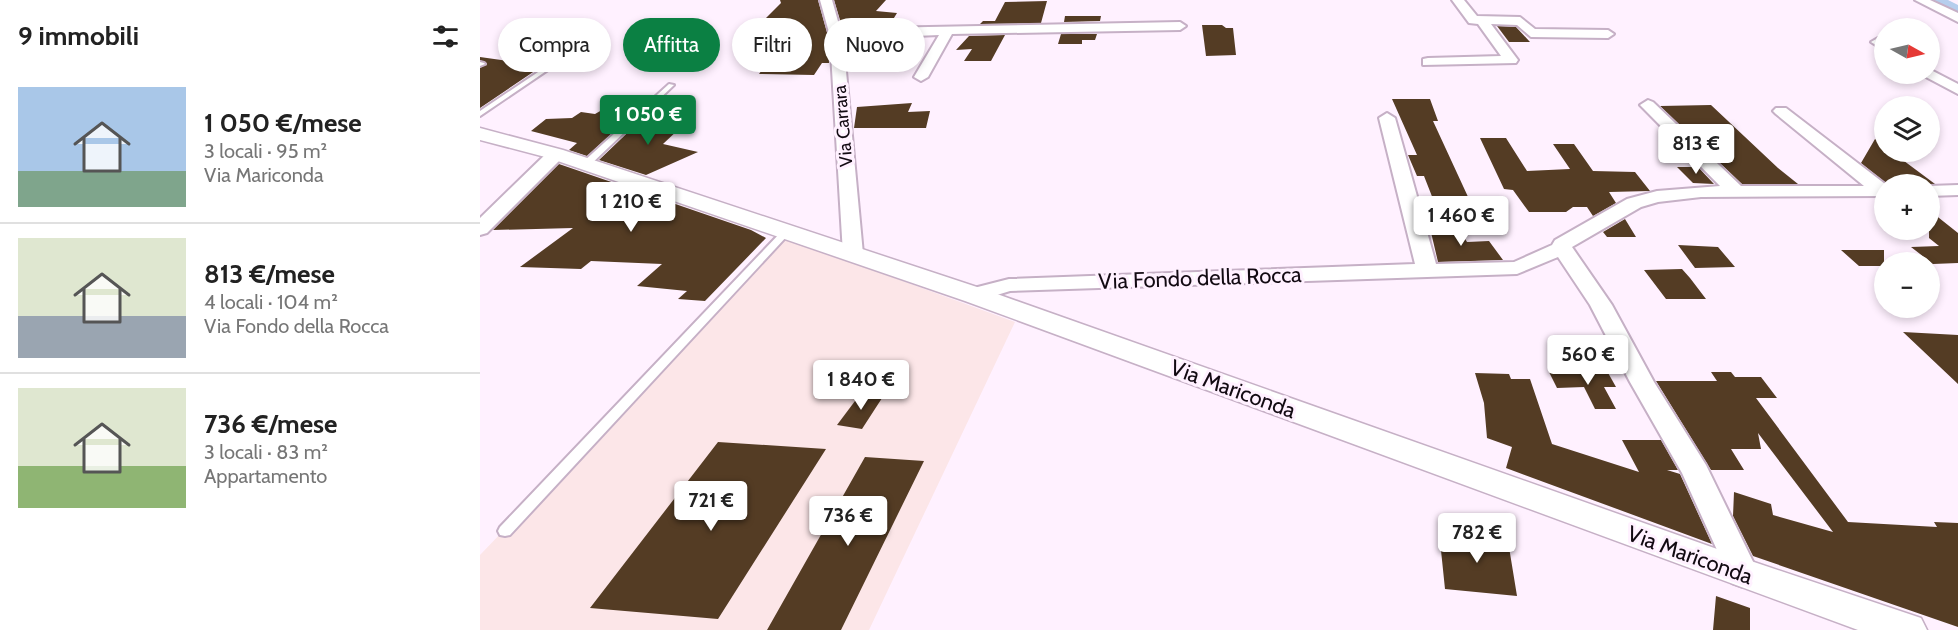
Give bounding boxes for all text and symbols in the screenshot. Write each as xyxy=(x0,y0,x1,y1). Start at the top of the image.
chip: Compra xyxy=(498,18,611,72)
chip: Affitta xyxy=(623,18,720,72)
chip: Filtri xyxy=(732,18,812,72)
chip: Nuovo xyxy=(824,18,925,72)
north arrow xyxy=(1874,18,1940,84)
map controls xyxy=(1874,18,1940,318)
text: 9 immobili xyxy=(18,20,139,52)
icon: filters xyxy=(429,20,462,53)
street label: Via Carrara xyxy=(828,84,858,168)
pin: 1 050 € xyxy=(593,95,703,146)
button: layers xyxy=(1874,96,1940,162)
text: 1 050 € xyxy=(614,102,682,126)
text: 1 050 €/mese xyxy=(204,107,362,139)
icon: home xyxy=(66,111,138,183)
pin: 813 € xyxy=(1654,124,1738,175)
text: 813 € xyxy=(1672,131,1720,155)
text: 3 locali · 95 m² xyxy=(204,139,327,163)
text: Via Mariconda xyxy=(204,163,324,187)
button: + xyxy=(1874,174,1940,240)
pin: 1 210 € xyxy=(576,182,686,233)
text: 1 210 € xyxy=(600,189,662,213)
pin: 1 460 € xyxy=(1406,196,1516,247)
text: 1 460 € xyxy=(1428,203,1494,227)
button: − xyxy=(1874,252,1940,318)
text: 813 €/mese xyxy=(204,258,335,290)
street label: Via Fondo della Rocca xyxy=(1098,261,1303,295)
icon: home xyxy=(66,262,138,334)
text: 4 locali · 104 m² xyxy=(204,290,338,314)
text: Via Fondo della Rocca xyxy=(204,314,389,338)
pin: 560 € xyxy=(1546,335,1630,386)
text: 560 € xyxy=(1561,342,1615,366)
street label: Via Mariconda xyxy=(1167,354,1300,424)
pin: 1 840 € xyxy=(806,360,916,411)
text: 1 840 € xyxy=(827,367,895,391)
text: 736 €/mese xyxy=(204,408,337,440)
icon: home xyxy=(66,412,138,484)
text: 3 locali · 83 m² xyxy=(204,440,328,464)
text: Appartamento xyxy=(204,464,327,488)
pin: 721 € xyxy=(669,481,753,532)
text: 721 € xyxy=(688,488,734,512)
pin: 736 € xyxy=(806,496,890,547)
text: 736 € xyxy=(823,503,873,527)
pin: 782 € xyxy=(1435,513,1519,564)
text: 782 € xyxy=(1452,520,1502,544)
street label: Via Mariconda xyxy=(1624,520,1757,590)

